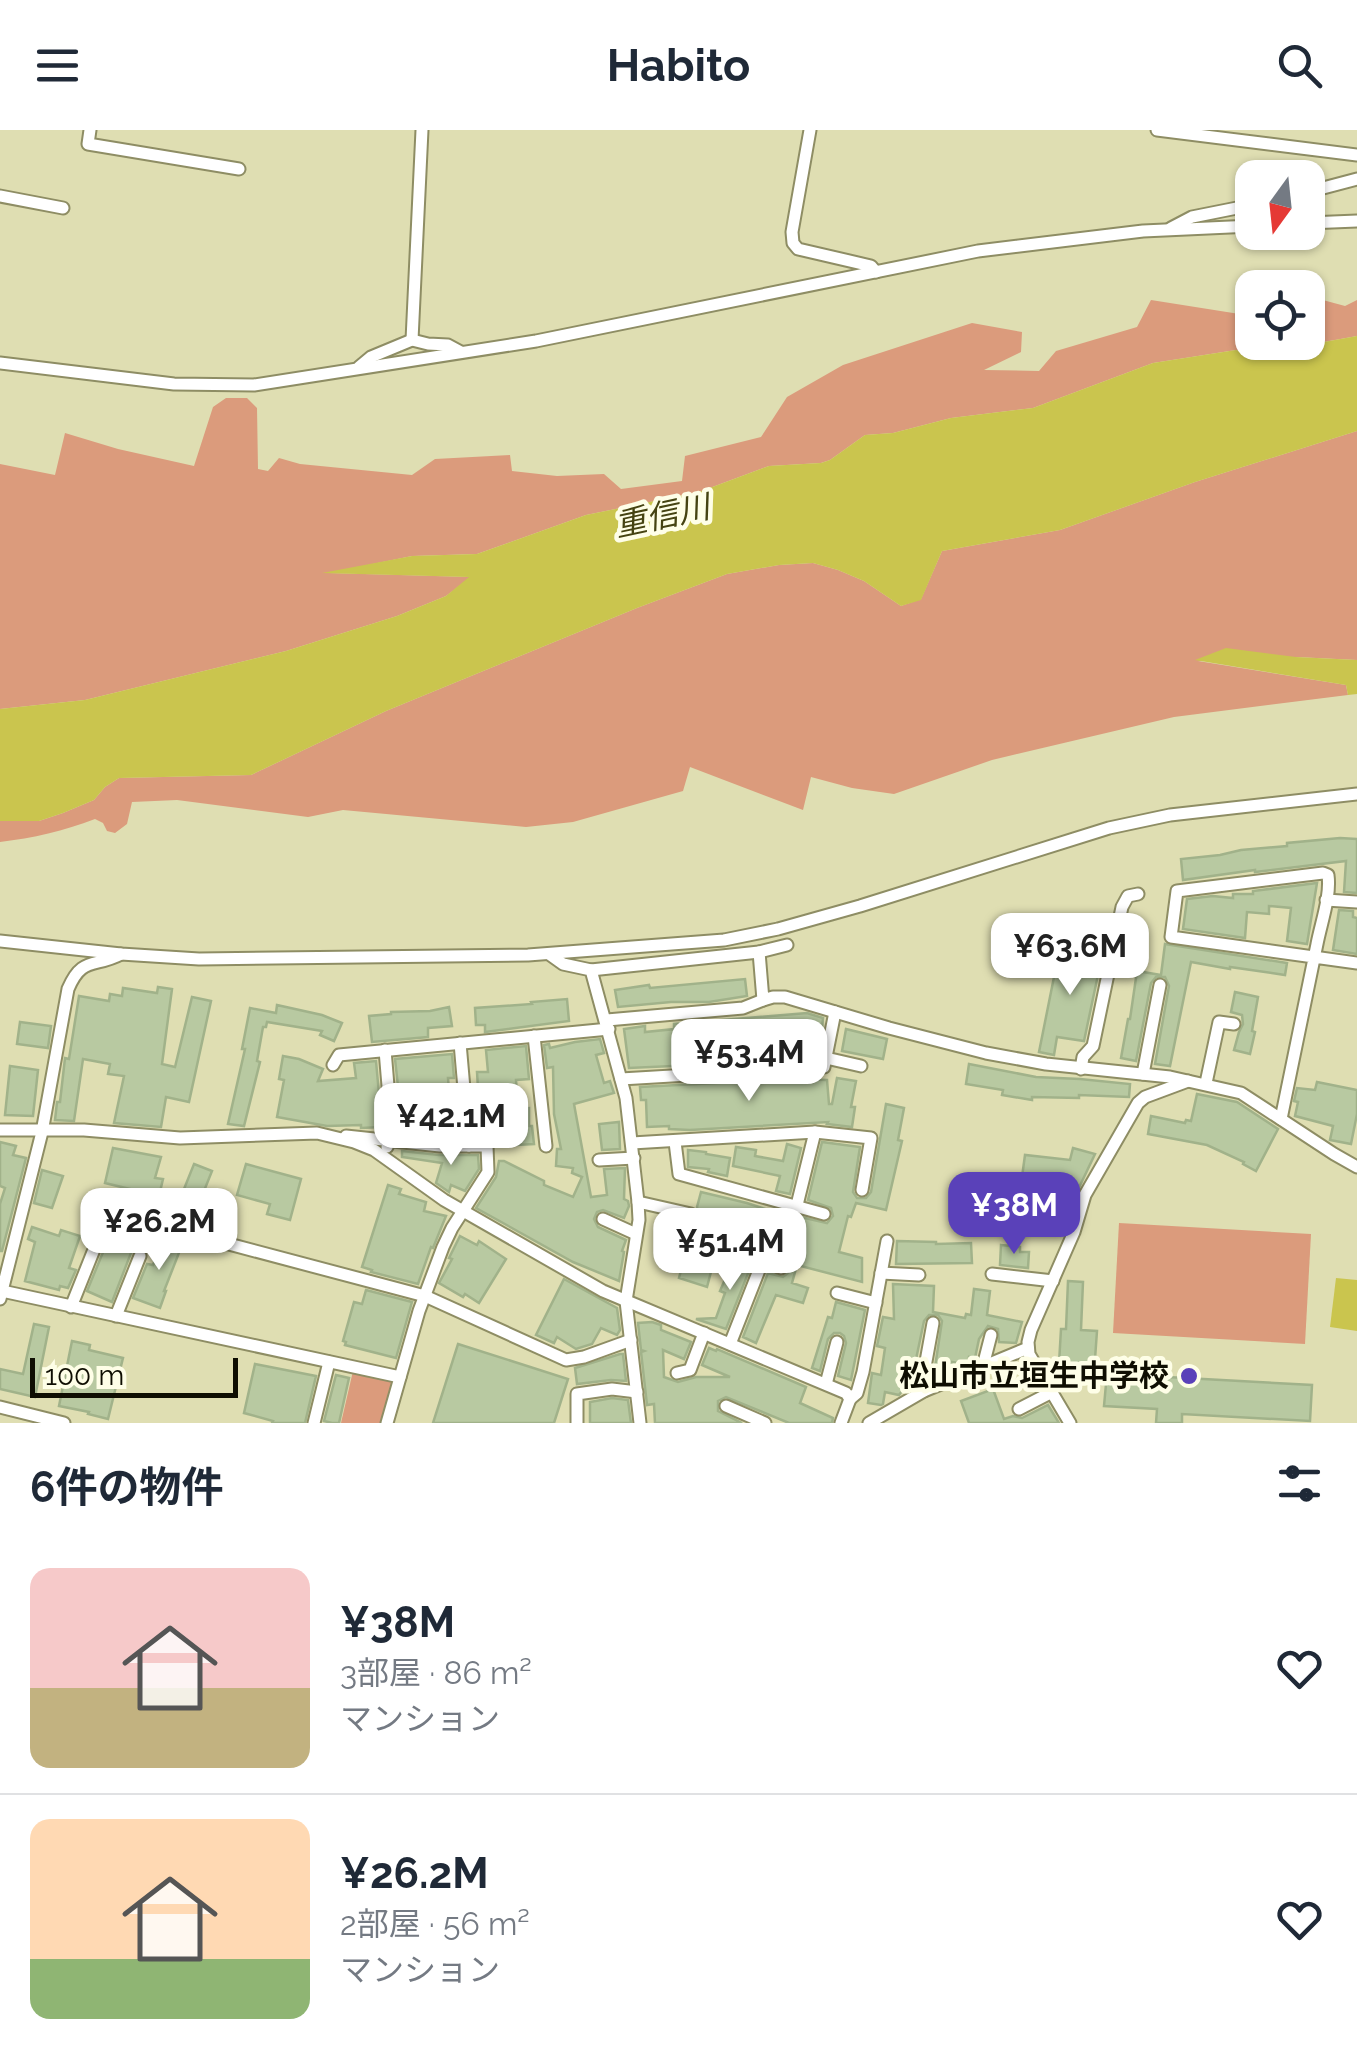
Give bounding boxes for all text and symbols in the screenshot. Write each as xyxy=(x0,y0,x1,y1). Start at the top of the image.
icon: menu xyxy=(30,38,85,93)
icon: search xyxy=(1272,38,1327,93)
text: Habito xyxy=(607,39,750,92)
north arrow xyxy=(1235,160,1325,250)
map controls xyxy=(1235,160,1325,360)
button: locate xyxy=(1235,270,1325,360)
water label: 重信川 xyxy=(611,487,716,544)
pin: ¥63.6M xyxy=(989,913,1151,998)
text: ¥63.6M xyxy=(1013,927,1127,964)
pin: ¥53.4M xyxy=(668,1019,830,1104)
text: ¥53.4M xyxy=(693,1033,805,1070)
pin: ¥42.1M xyxy=(370,1083,532,1168)
text: ¥42.1M xyxy=(396,1097,506,1134)
pin: ¥38M xyxy=(955,1172,1073,1257)
text: ¥38M xyxy=(970,1186,1058,1223)
pin: ¥26.2M xyxy=(78,1188,240,1273)
text: ¥26.2M xyxy=(102,1202,216,1239)
pin: ¥51.4M xyxy=(649,1208,811,1293)
text: ¥51.4M xyxy=(675,1222,785,1259)
scale bar xyxy=(30,1353,238,1398)
place label: 松山市立垣生中学校 xyxy=(899,1358,1169,1393)
text: 100 m xyxy=(45,1359,124,1392)
marker: 松山市立垣生中学校 xyxy=(1178,1365,1200,1387)
icon: filters xyxy=(1272,1456,1327,1511)
text: 6件の物件 xyxy=(30,1463,224,1512)
text: ¥38M xyxy=(340,1598,455,1647)
icon: home xyxy=(110,1608,230,1728)
icon: heart xyxy=(1272,1641,1327,1696)
text: 3部屋 · 86 m² xyxy=(340,1654,532,1691)
text: マンション xyxy=(340,1700,500,1737)
text: ¥26.2M xyxy=(340,1849,489,1898)
icon: home xyxy=(110,1859,230,1979)
icon: heart xyxy=(1272,1892,1327,1947)
text: 2部屋 · 56 m² xyxy=(340,1905,530,1942)
text: マンション xyxy=(340,1951,500,1988)

